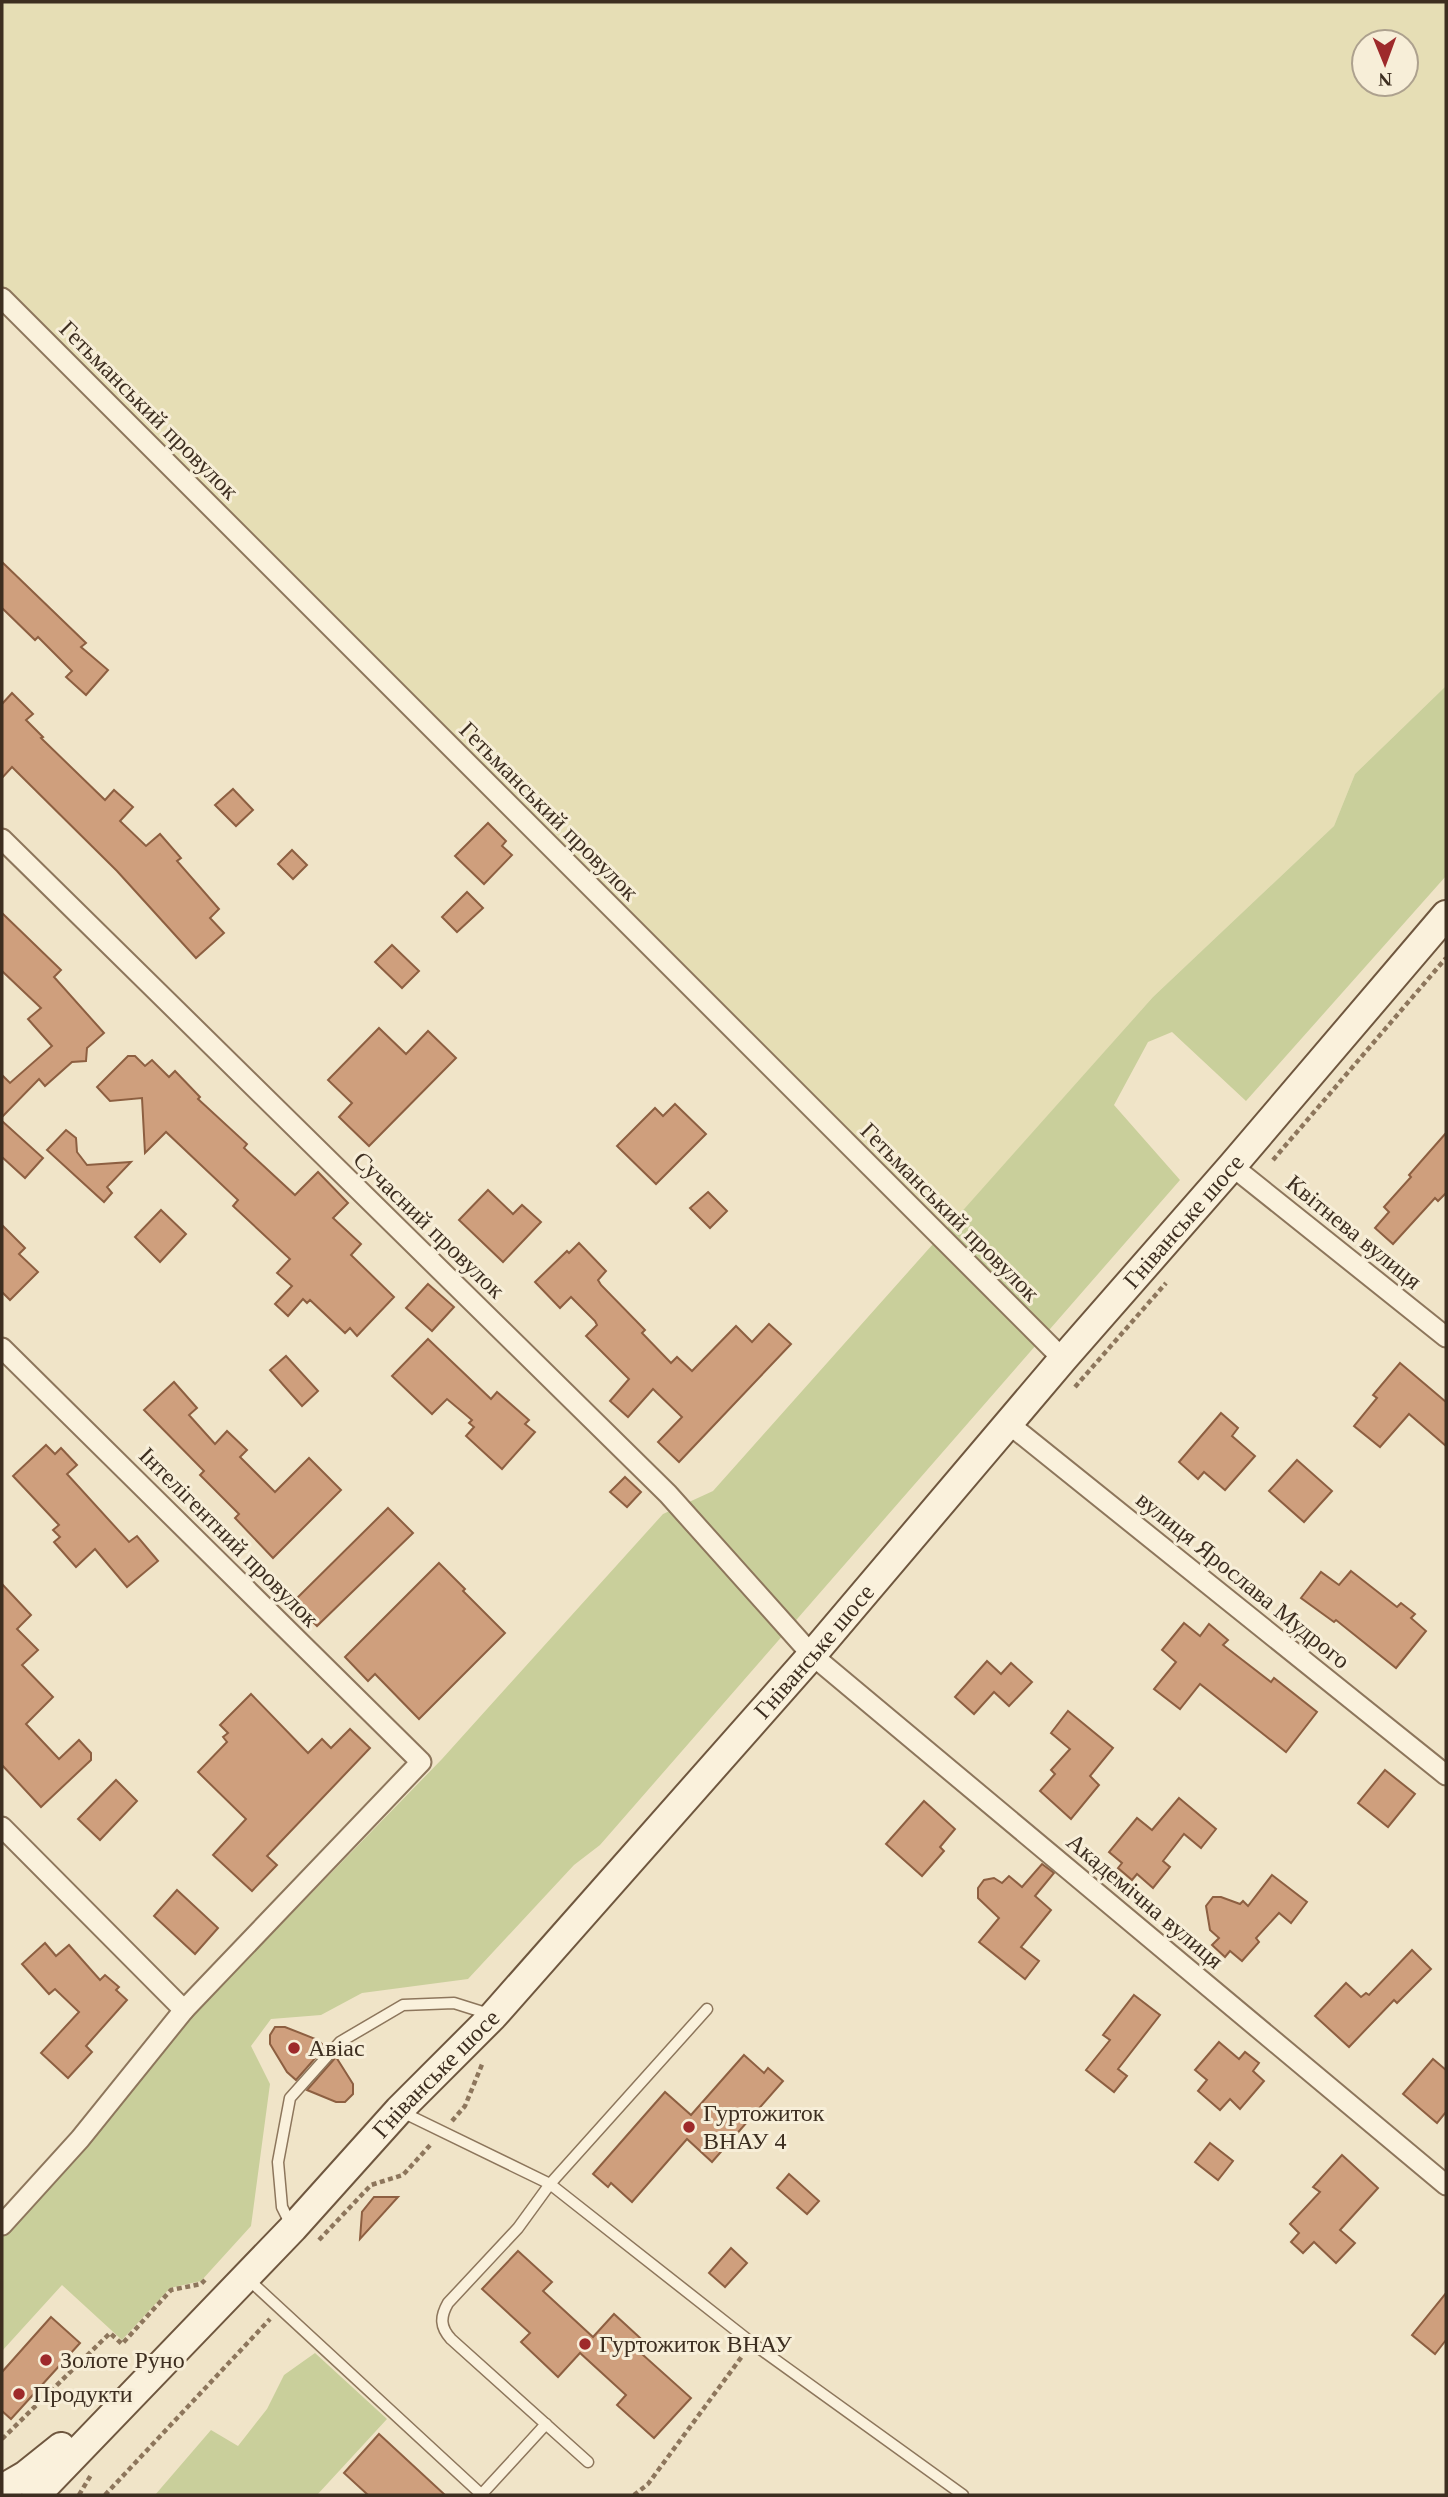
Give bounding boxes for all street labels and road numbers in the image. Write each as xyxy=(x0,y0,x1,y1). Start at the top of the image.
street label: Гетьманський провулок xyxy=(54,315,244,505)
street label: Гетьманський провулок xyxy=(454,716,644,906)
street label: Гетьманський провулок xyxy=(855,1117,1045,1307)
street label: Сучасний провулок xyxy=(348,1146,510,1304)
street label: Гніванське шосе xyxy=(1118,1149,1249,1293)
street label: Квітнева вулиця xyxy=(1281,1170,1427,1294)
street label: Інтелігентний провулок xyxy=(134,1442,324,1632)
street label: вулиця Ярослава Мудрого xyxy=(1131,1486,1355,1674)
street label: Гніванське шосе xyxy=(749,1579,879,1724)
street label: Академічна вулиця xyxy=(1062,1828,1228,1974)
street label: Гніванське шосе xyxy=(367,2004,505,2143)

